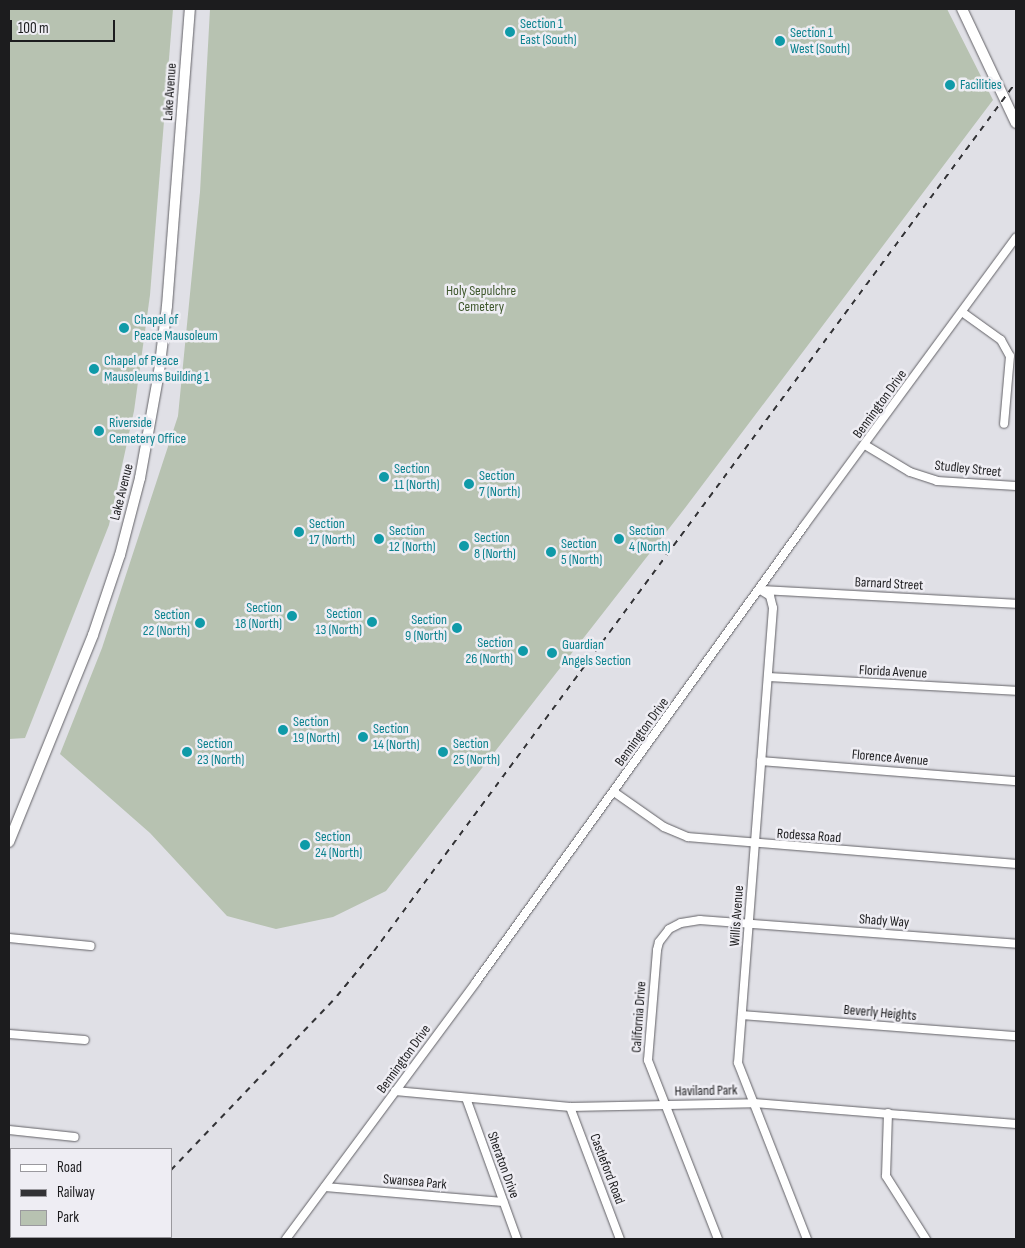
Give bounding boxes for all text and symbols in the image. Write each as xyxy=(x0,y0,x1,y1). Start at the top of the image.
scale bar xyxy=(12,10,118,42)
place label: Section 1 East (South) xyxy=(520,16,576,48)
text: 100 m xyxy=(18,19,49,38)
place label: Section 1 West (South) xyxy=(790,25,850,58)
marker: Section 1 East (South) xyxy=(504,26,516,38)
marker: Section 1 West (South) xyxy=(774,35,786,47)
street label: Lake Avenue xyxy=(160,63,180,121)
place label: Facilities xyxy=(960,77,1002,93)
marker: Facilities xyxy=(944,79,956,91)
park label: Holy Sepulchre Cemetery xyxy=(446,283,516,316)
place label: Chapel of Peace Mausoleum xyxy=(134,312,218,344)
marker: Chapel of Peace Mausoleum xyxy=(118,322,130,334)
place label: Chapel of Peace Mausoleums Building 1 xyxy=(104,353,209,386)
marker: Chapel of Peace Mausoleums Building 1 xyxy=(88,363,100,375)
street label: Bennington Drive xyxy=(850,366,910,442)
place label: Riverside Cemetery Office xyxy=(109,415,186,448)
marker: Riverside Cemetery Office xyxy=(93,425,105,437)
street label: Studley Street xyxy=(934,457,1002,481)
place label: Section 11 (North) xyxy=(394,461,439,494)
street label: Lake Avenue xyxy=(107,462,137,522)
place label: Section 7 (North) xyxy=(479,468,520,501)
marker: Section 11 (North) xyxy=(378,471,390,483)
marker: Section 7 (North) xyxy=(463,478,475,490)
place label: Section 17 (North) xyxy=(309,516,355,548)
place label: Section 12 (North) xyxy=(389,523,436,556)
place label: Section 4 (North) xyxy=(629,523,671,556)
marker: Section 17 (North) xyxy=(293,526,305,538)
place label: Section 8 (North) xyxy=(474,530,516,562)
marker: Section 12 (North) xyxy=(373,533,385,545)
marker: Section 4 (North) xyxy=(613,533,625,545)
place label: Section 5 (North) xyxy=(561,536,602,568)
marker: Section 8 (North) xyxy=(458,540,470,552)
marker: Section 5 (North) xyxy=(545,546,557,558)
street label: Barnard Street xyxy=(854,574,924,594)
place label: Section 18 (North) xyxy=(235,600,282,632)
place label: Section 13 (North) xyxy=(316,606,362,638)
place label: Section 22 (North) xyxy=(143,607,190,640)
marker: Section 18 (North) xyxy=(286,610,298,622)
place label: Section 9 (North) xyxy=(405,612,447,644)
marker: Section 13 (North) xyxy=(366,616,378,628)
marker: Section 22 (North) xyxy=(194,617,206,629)
marker: Section 9 (North) xyxy=(451,622,463,634)
place label: Section 26 (North) xyxy=(465,635,513,668)
place label: Guardian Angels Section xyxy=(562,637,631,670)
marker: Section 26 (North) xyxy=(517,645,529,657)
marker: Guardian Angels Section xyxy=(546,647,558,659)
street label: Florida Avenue xyxy=(859,662,927,682)
street label: Bennington Drive xyxy=(612,694,672,770)
place label: Section 19 (North) xyxy=(293,714,340,746)
place label: Section 14 (North) xyxy=(373,721,419,754)
marker: Section 19 (North) xyxy=(277,724,289,736)
marker: Section 14 (North) xyxy=(357,731,369,743)
place label: Section 23 (North) xyxy=(197,736,244,769)
place label: Section 25 (North) xyxy=(453,736,500,769)
marker: Section 23 (North) xyxy=(181,746,193,758)
marker: Section 25 (North) xyxy=(437,746,449,758)
street label: Florence Avenue xyxy=(851,746,929,770)
street label: Rodessa Road xyxy=(776,825,842,847)
place label: Section 24 (North) xyxy=(315,829,362,862)
marker: Section 24 (North) xyxy=(299,839,311,851)
street label: Willis Avenue xyxy=(726,885,748,947)
street label: Shady Way xyxy=(858,911,910,931)
street label: California Drive xyxy=(628,981,650,1053)
street label: Beverly Heights xyxy=(843,1001,917,1025)
street label: Bennington Drive xyxy=(374,1021,434,1097)
street label: Haviland Park xyxy=(674,1082,738,1100)
street label: Sheraton Drive xyxy=(483,1130,523,1200)
street label: Castleford Road xyxy=(586,1131,628,1207)
legend xyxy=(10,1148,172,1238)
text: Road xyxy=(57,1158,82,1177)
street label: Swansea Park xyxy=(382,1171,448,1193)
text: Railway xyxy=(57,1183,95,1202)
text: Park xyxy=(57,1208,79,1227)

